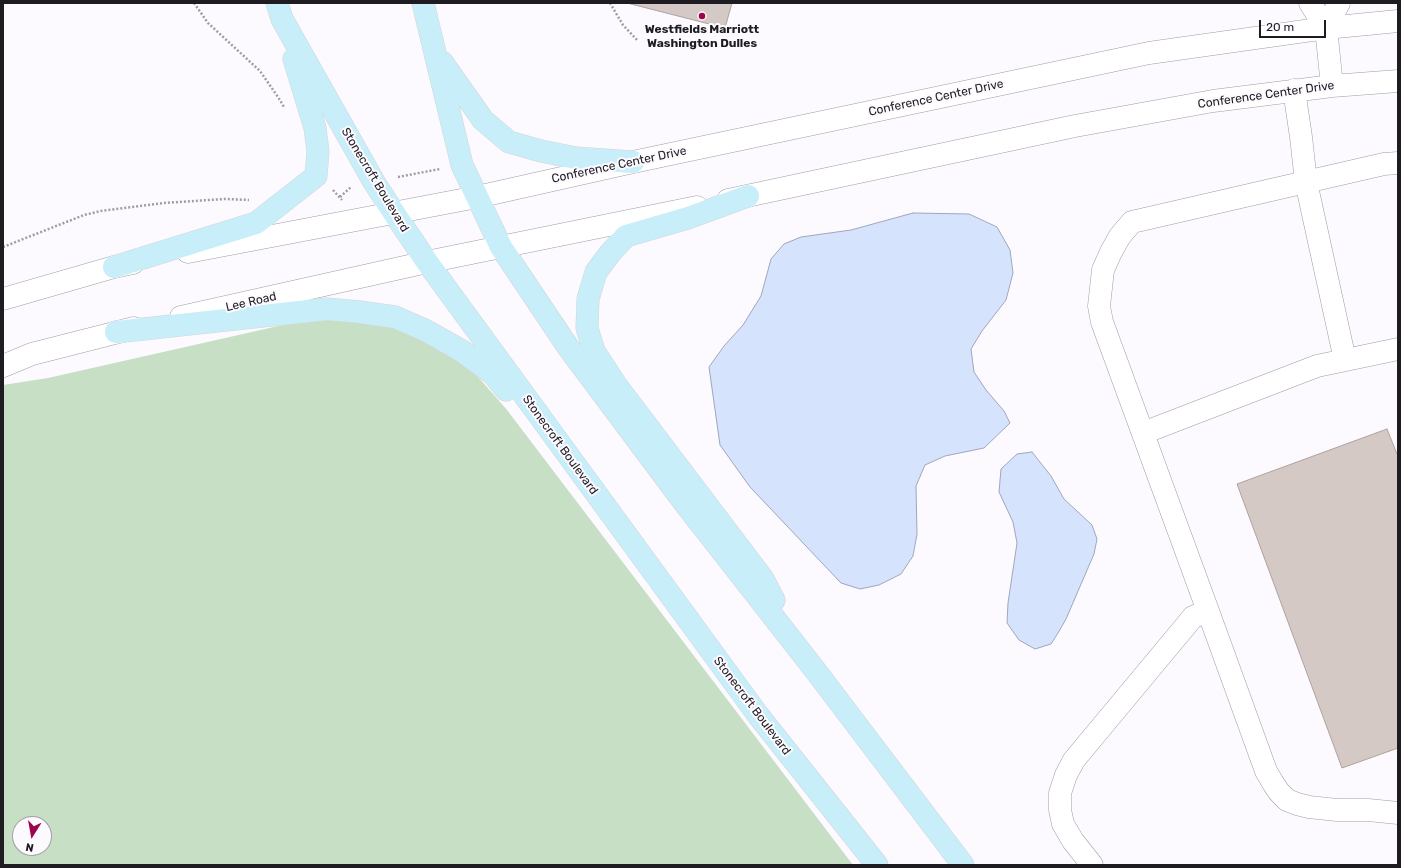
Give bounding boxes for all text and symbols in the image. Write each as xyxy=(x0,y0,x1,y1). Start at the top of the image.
marker: Westfields Marriott Washington Dulles xyxy=(697,11,707,21)
scale bar xyxy=(1261,12,1328,38)
text: 20 m xyxy=(1266,20,1294,34)
place label: Westfields Marriott Washington Dulles xyxy=(645,23,759,51)
street label: Conference Center Drive xyxy=(867,77,1005,119)
street label: Conference Center Drive xyxy=(1197,78,1335,112)
street label: Stonecroft Boulevard xyxy=(338,125,412,235)
street label: Conference Center Drive xyxy=(550,144,688,186)
street label: Lee Road xyxy=(224,289,278,315)
street label: Stonecroft Boulevard xyxy=(519,393,601,497)
street label: Stonecroft Boulevard xyxy=(710,654,794,758)
north arrow xyxy=(12,816,52,856)
text: N xyxy=(25,840,35,854)

